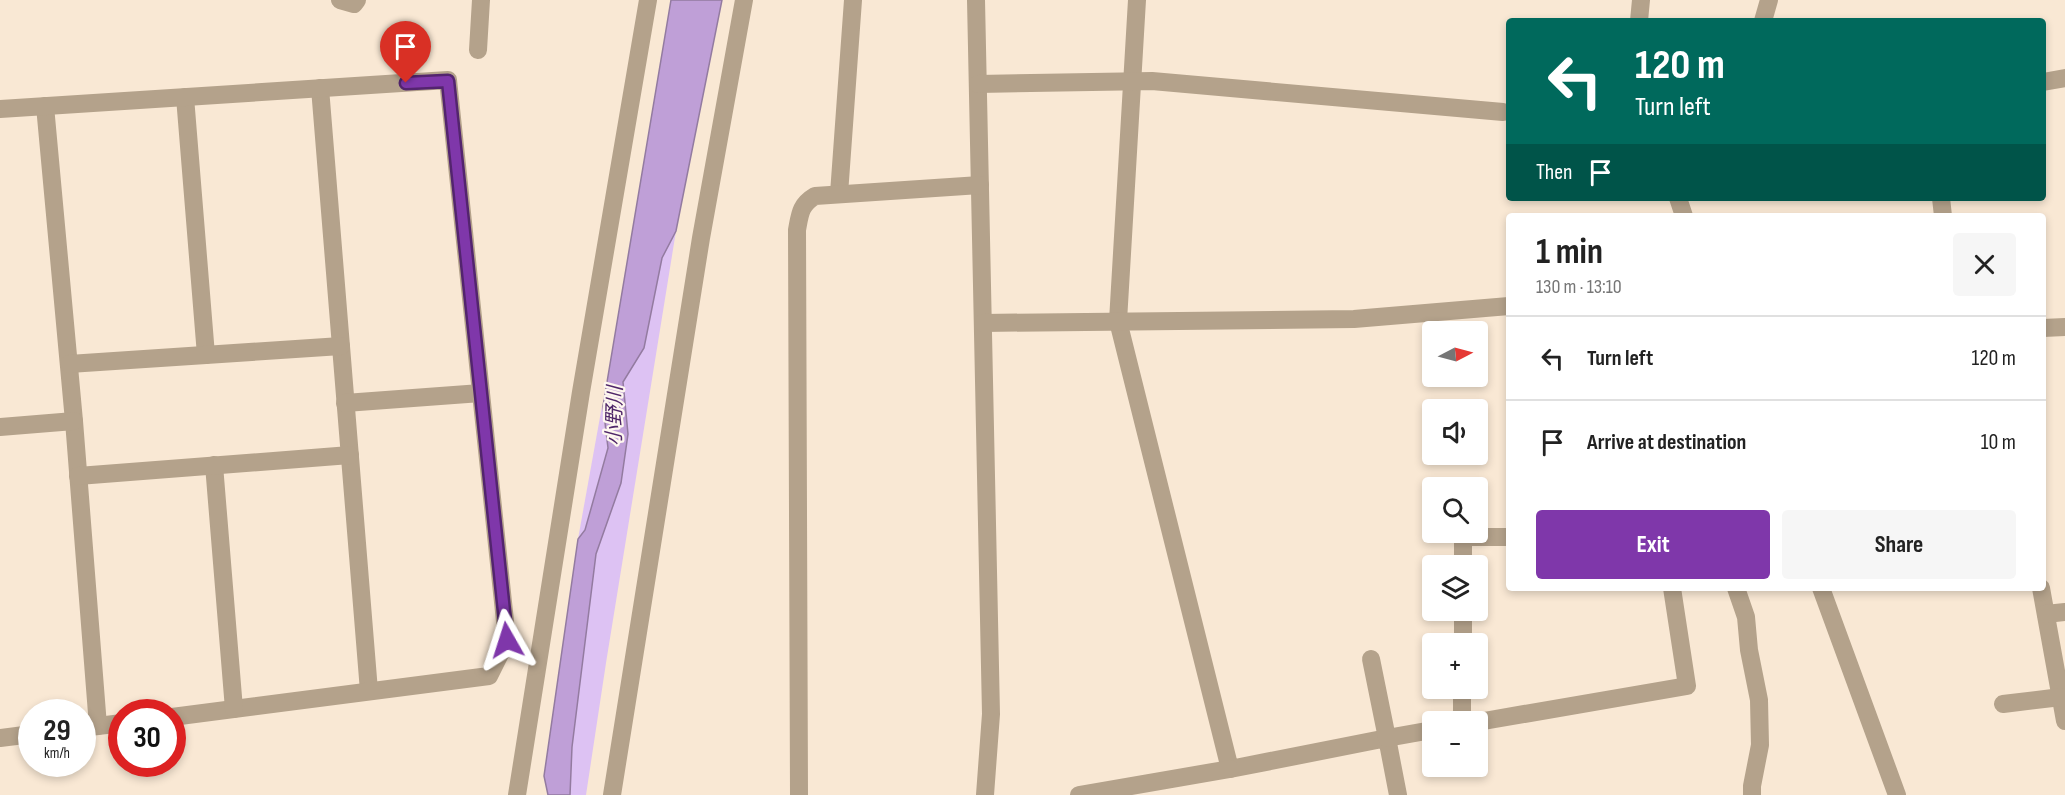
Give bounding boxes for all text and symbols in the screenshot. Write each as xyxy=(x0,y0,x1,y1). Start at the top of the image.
pin xyxy=(380,21,431,83)
icon: arrive xyxy=(389,30,422,63)
text: 120 m xyxy=(1635,40,1725,91)
icon: left xyxy=(1536,42,1614,120)
text: Turn left xyxy=(1635,91,1711,123)
icon: arrive xyxy=(1584,156,1617,189)
text: Then xyxy=(1536,159,1572,186)
text: 1 min xyxy=(1536,231,1603,274)
button: close xyxy=(1953,233,2016,296)
text: 130 m · 13:10 xyxy=(1536,275,1622,299)
north arrow xyxy=(1422,321,1488,387)
map controls xyxy=(1422,321,1488,777)
icon: left xyxy=(1536,342,1569,375)
text: Turn left xyxy=(1587,345,1653,372)
text: 120 m xyxy=(1972,345,2016,372)
water label: 小野川 xyxy=(602,384,628,446)
button: sound xyxy=(1422,399,1488,465)
icon: arrive xyxy=(1536,426,1569,459)
text: Arrive at destination xyxy=(1587,429,1746,456)
text: 10 m xyxy=(1981,429,2016,456)
button: search xyxy=(1422,477,1488,543)
button: Exit xyxy=(1536,510,1770,579)
button: Share xyxy=(1782,510,2016,579)
button: layers xyxy=(1422,555,1488,621)
position arrow xyxy=(475,608,539,672)
button: + xyxy=(1422,633,1488,699)
speed limit sign: 30 xyxy=(108,699,186,777)
button: − xyxy=(1422,711,1488,777)
text: 29 xyxy=(43,713,71,749)
text: km/h xyxy=(44,744,70,763)

